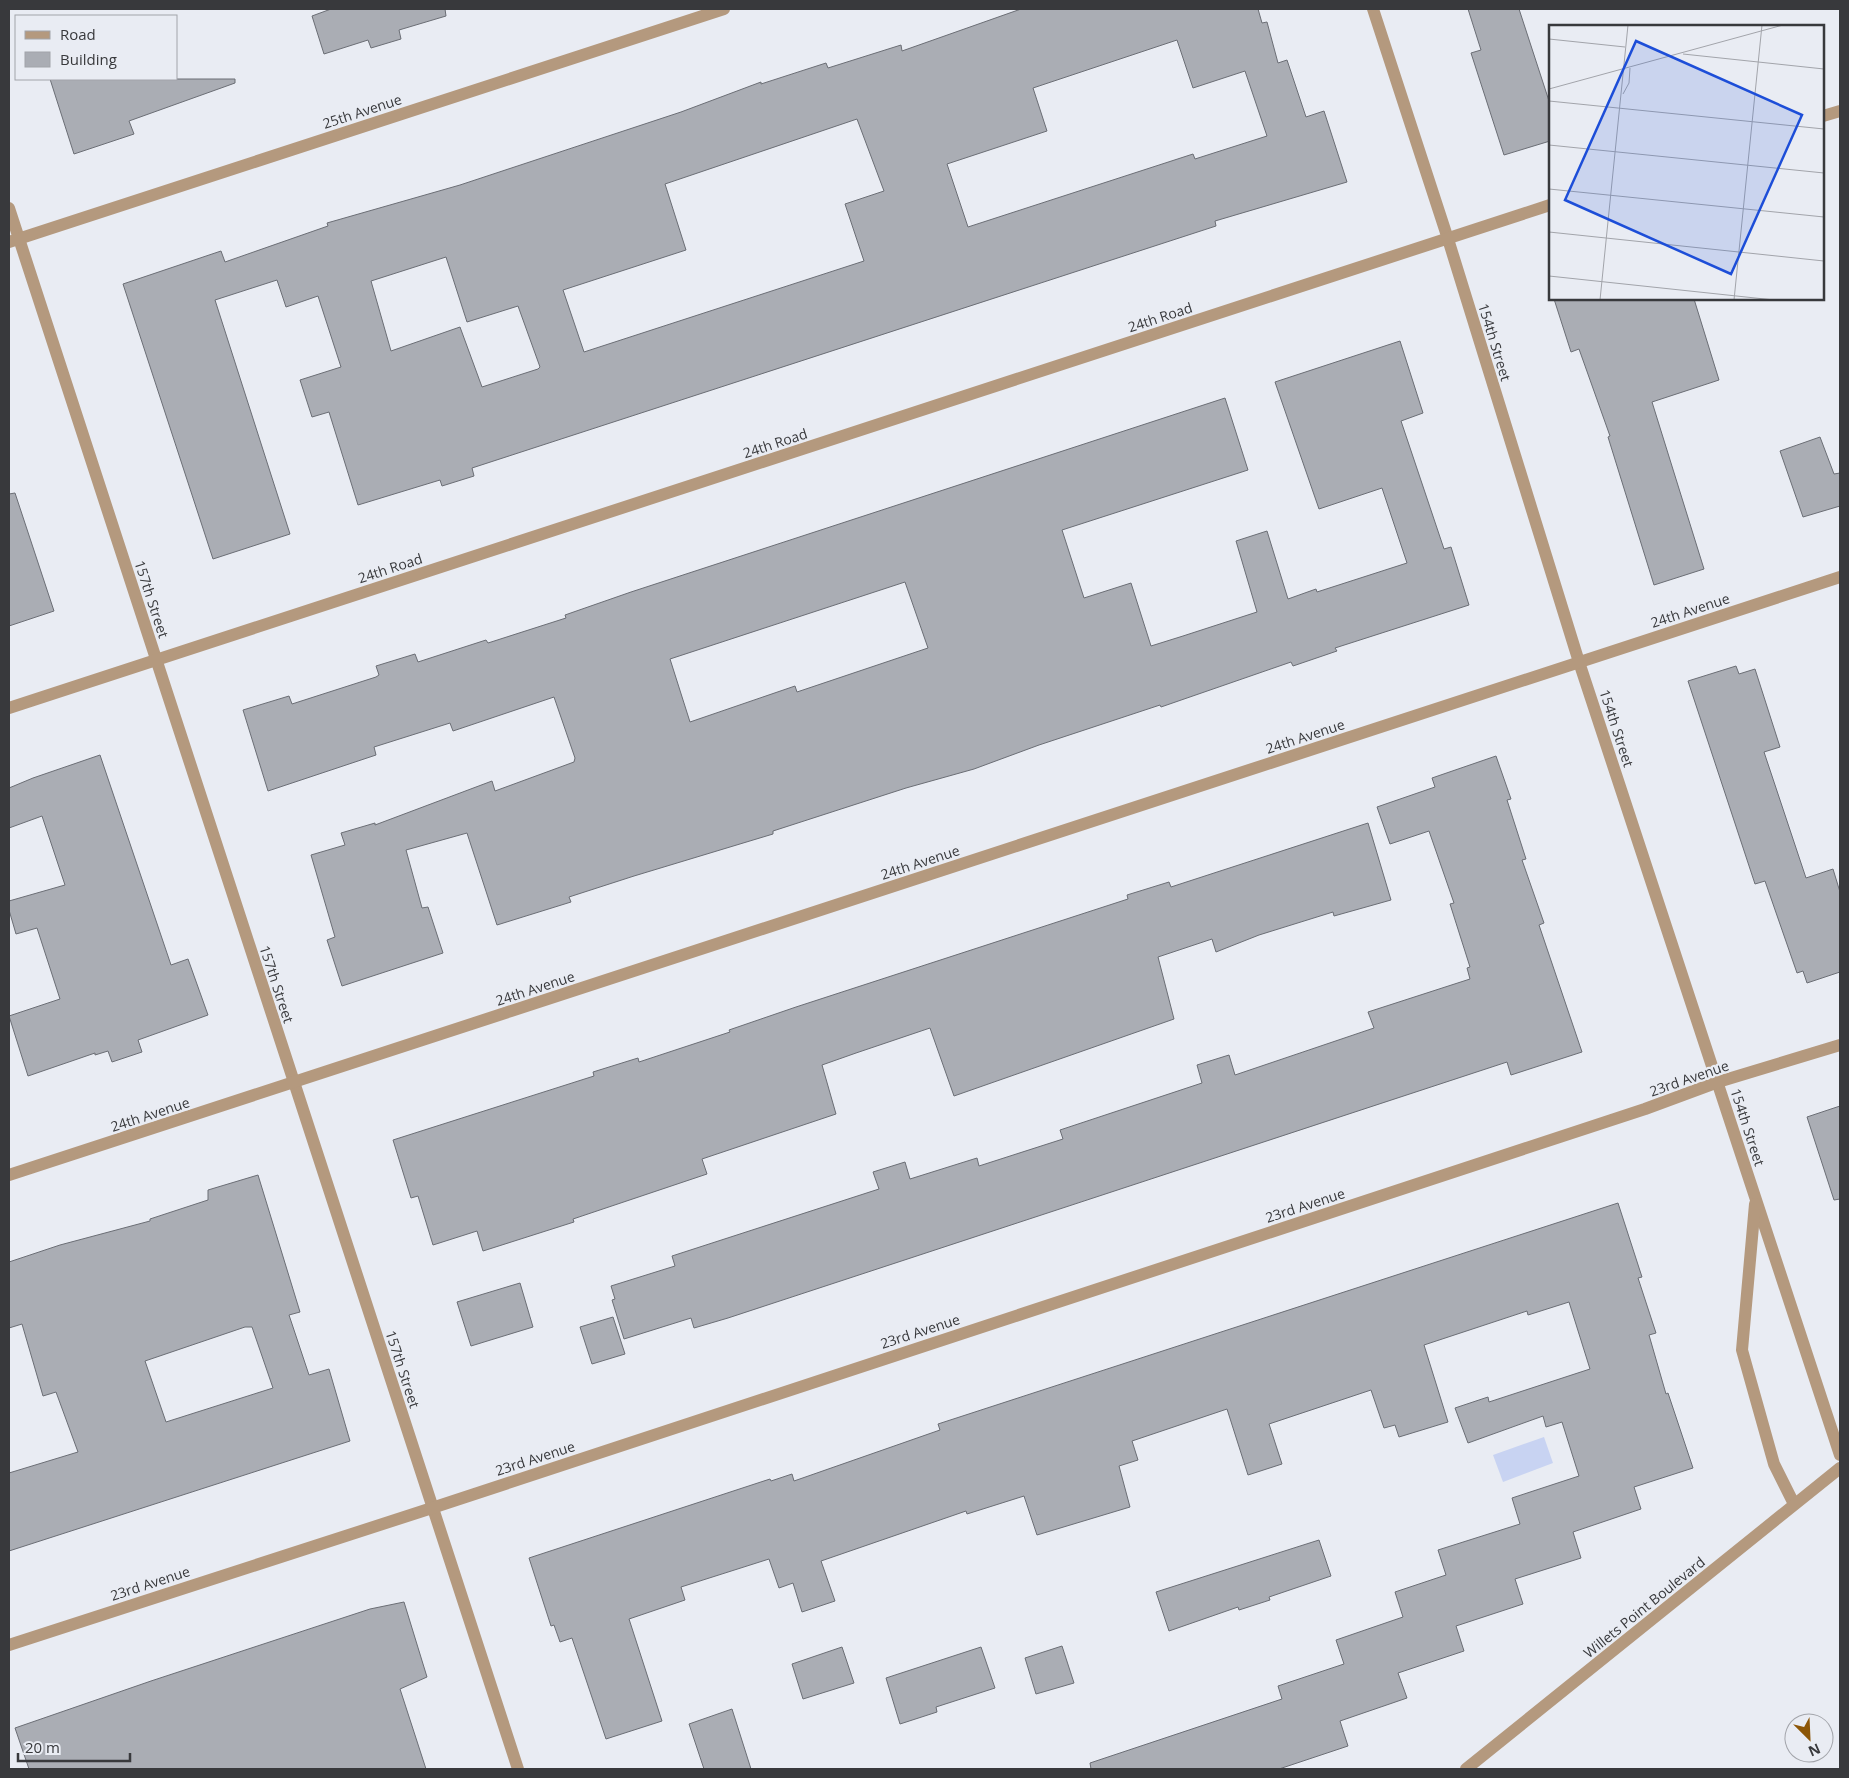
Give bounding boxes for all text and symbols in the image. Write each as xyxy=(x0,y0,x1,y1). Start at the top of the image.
legend xyxy=(15,15,178,80)
text: Road xyxy=(60,24,96,44)
inset map xyxy=(1549,25,1824,300)
text: Building xyxy=(60,49,117,69)
street label: 25th Avenue xyxy=(320,89,404,133)
street label: 24th Road xyxy=(1125,298,1195,336)
street label: 154th Street xyxy=(1474,301,1516,383)
street label: 24th Road xyxy=(740,424,810,462)
street label: 24th Road xyxy=(355,549,425,587)
street label: 157th Street xyxy=(131,558,173,640)
street label: 24th Avenue xyxy=(1648,588,1732,632)
street label: 154th Street xyxy=(1596,687,1638,769)
street label: 24th Avenue xyxy=(1263,714,1347,758)
street label: 24th Avenue xyxy=(878,840,962,884)
street label: 157th Street xyxy=(256,943,298,1025)
street label: 24th Avenue xyxy=(493,966,577,1010)
street label: 23rd Avenue xyxy=(1647,1056,1731,1100)
street label: 154th Street xyxy=(1727,1086,1769,1168)
street label: 24th Avenue xyxy=(108,1092,192,1136)
street label: 23rd Avenue xyxy=(1263,1183,1347,1227)
street label: 23rd Avenue xyxy=(878,1309,962,1353)
street label: 157th Street xyxy=(382,1328,424,1410)
street label: 23rd Avenue xyxy=(493,1436,577,1480)
street label: Willets Point Boulevard xyxy=(1579,1552,1709,1662)
street label: 23rd Avenue xyxy=(108,1561,192,1605)
north arrow xyxy=(1784,1713,1834,1763)
scale bar xyxy=(18,1730,130,1762)
text: 20 m xyxy=(25,1737,60,1757)
text: N xyxy=(1805,1739,1824,1761)

